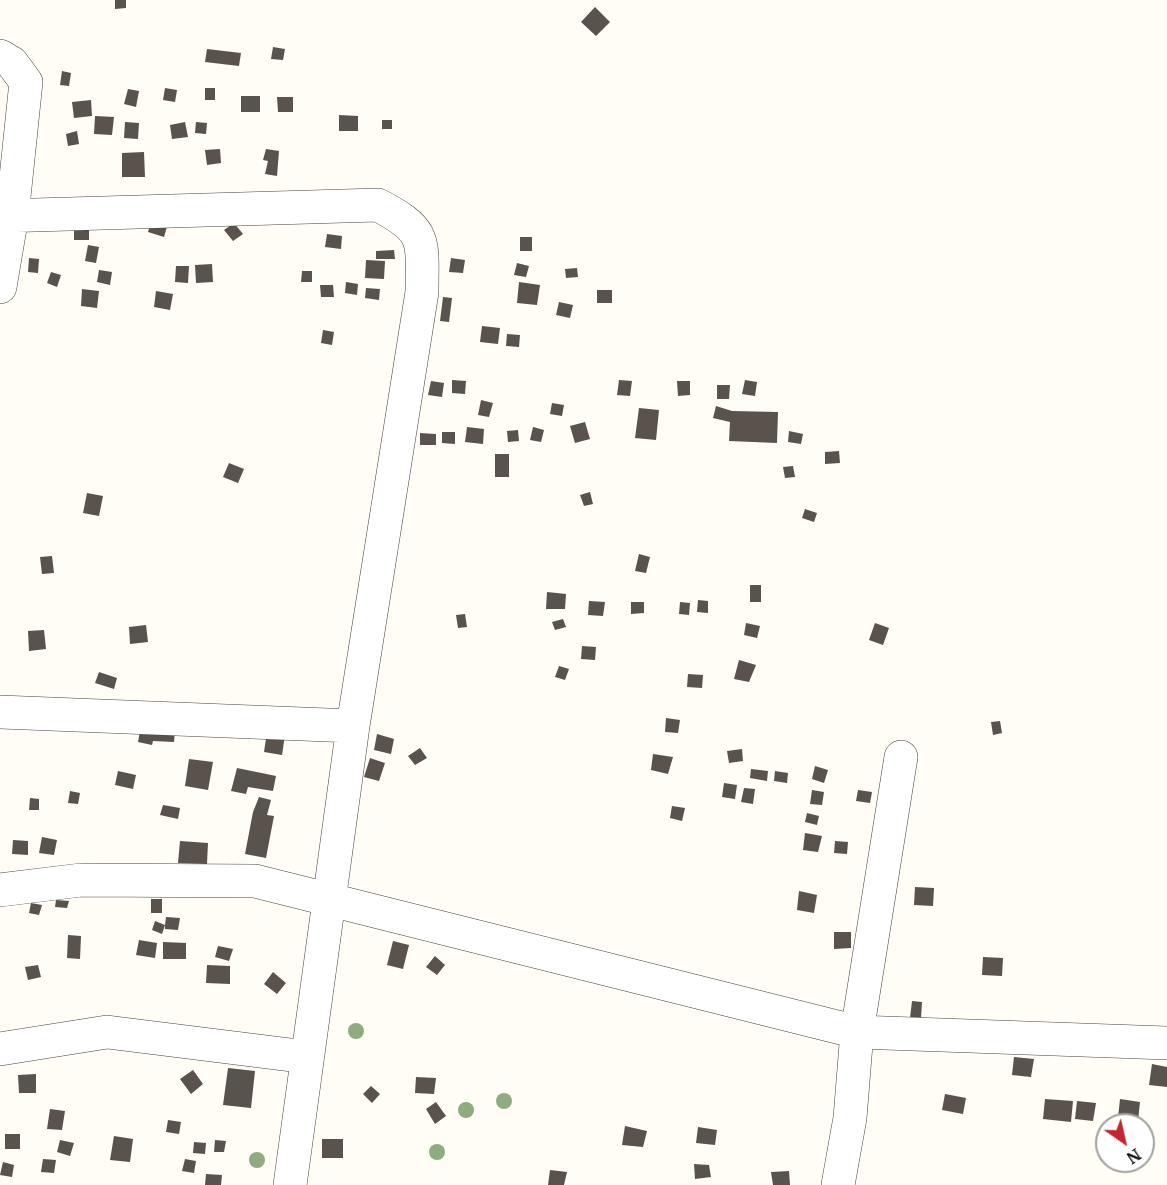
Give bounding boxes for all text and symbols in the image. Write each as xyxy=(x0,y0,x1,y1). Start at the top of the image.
north arrow xyxy=(1095,1113,1155,1173)
text: N xyxy=(1123,1144,1145,1168)

